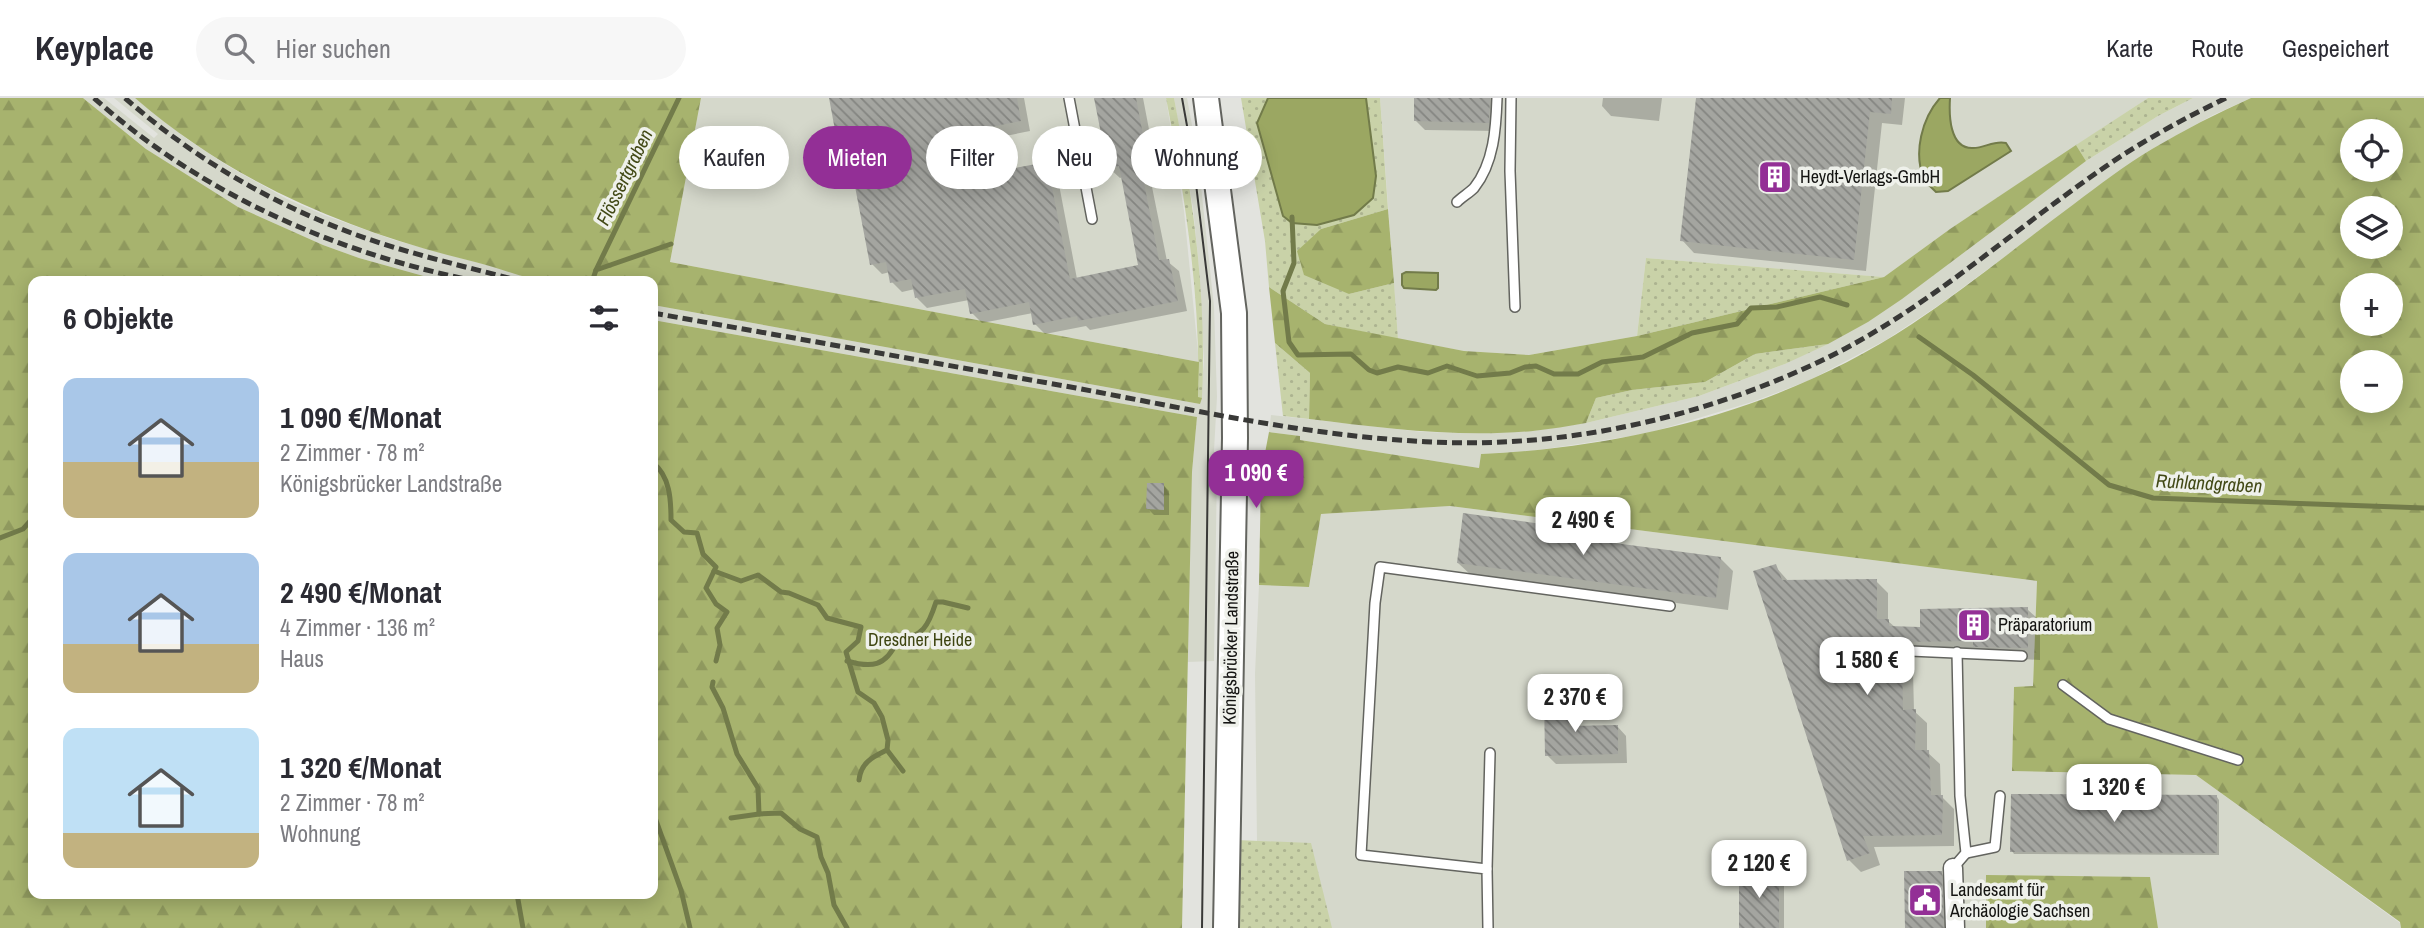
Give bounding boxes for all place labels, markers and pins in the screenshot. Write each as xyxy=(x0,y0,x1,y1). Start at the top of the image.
building icon: Heydt-Verlags-GmbH xyxy=(1756,158,1794,196)
place label: Heydt-Verlags-GmbH xyxy=(1800,164,1940,189)
pin: 1 090 € xyxy=(1191,450,1321,510)
pin: 2 490 € xyxy=(1518,498,1648,557)
building icon: Präparatorium xyxy=(1955,606,1993,644)
place label: Präparatorium xyxy=(1998,612,2092,637)
pin: 1 580 € xyxy=(1802,638,1932,697)
pin: 2 370 € xyxy=(1510,674,1640,734)
pin: 1 320 € xyxy=(2049,764,2179,824)
pin: 2 120 € xyxy=(1694,840,1824,900)
place label: Landesamt für Archäologie Sachsen xyxy=(1949,877,2090,923)
public building icon: Landesamt für Archäologie Sachsen xyxy=(1906,881,1944,919)

